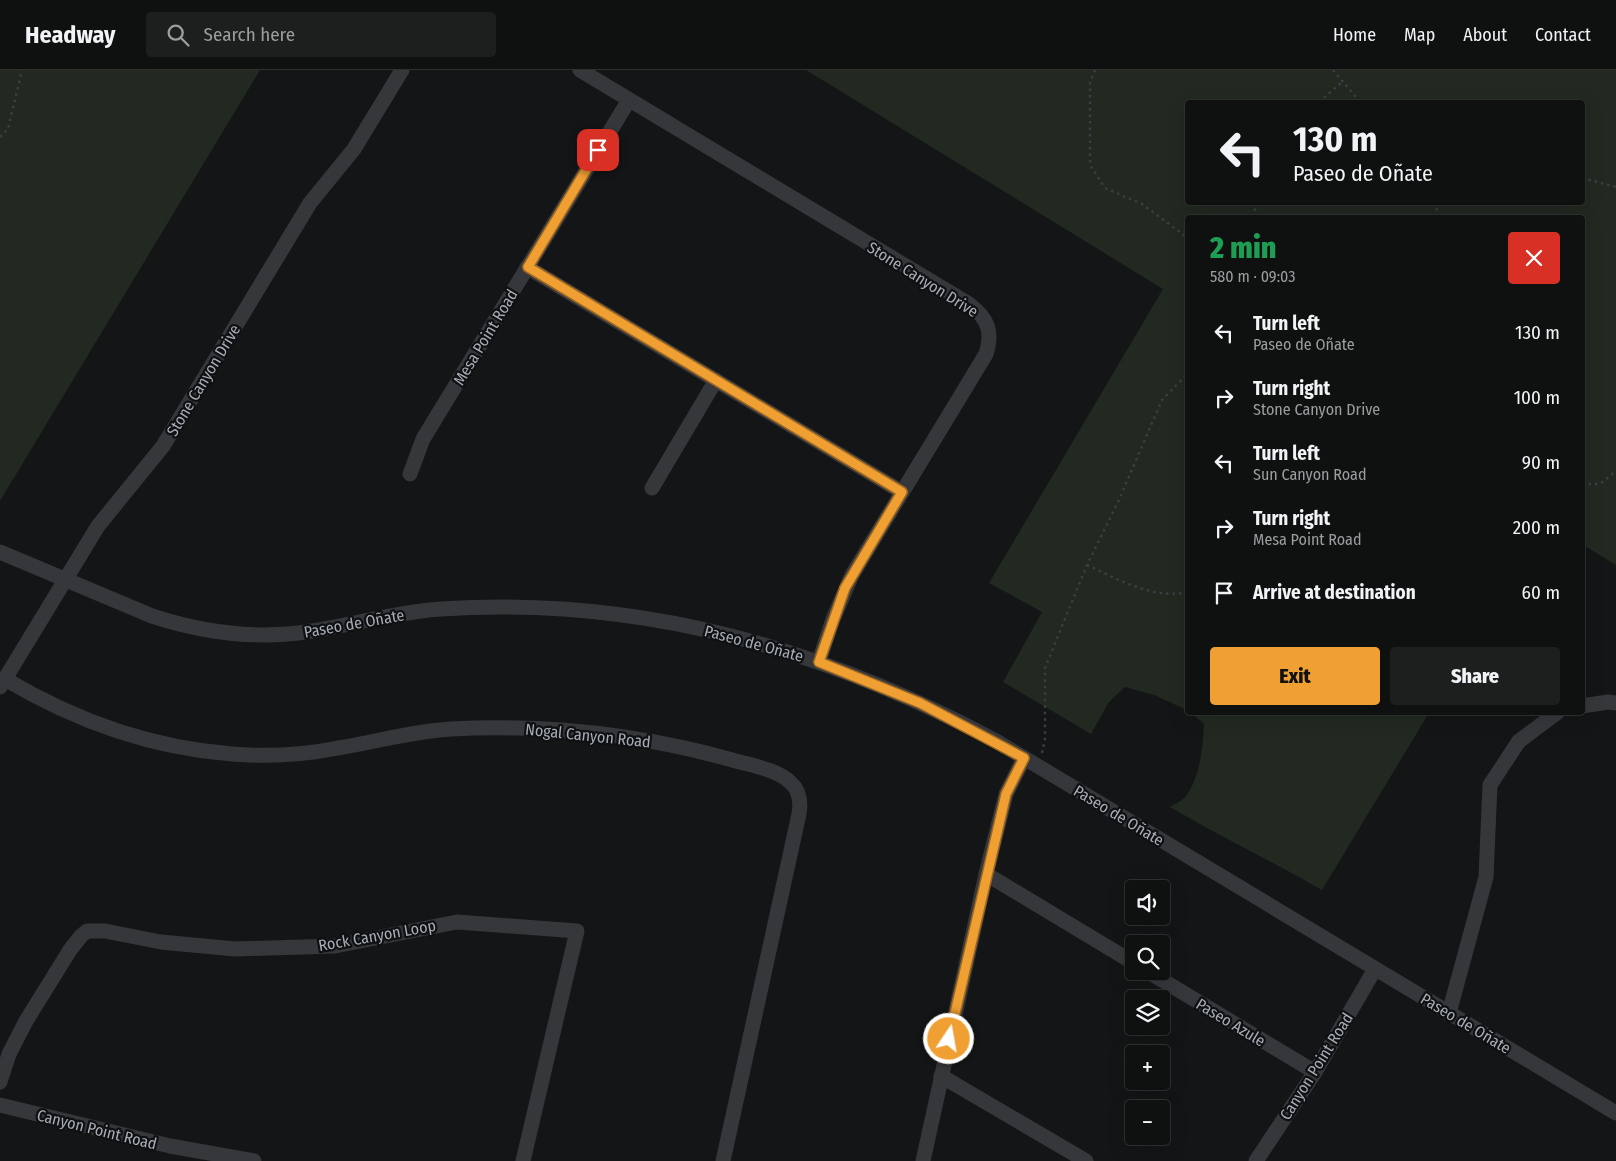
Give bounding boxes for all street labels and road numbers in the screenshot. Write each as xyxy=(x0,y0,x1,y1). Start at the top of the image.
street label: Stone Canyon Drive xyxy=(864,238,982,321)
street label: Mesa Point Road xyxy=(449,286,522,389)
street label: Stone Canyon Drive xyxy=(163,321,244,440)
street label: Paseo de Oñate xyxy=(302,605,406,642)
street label: Paseo de Oñate xyxy=(702,621,806,666)
street label: Nogal Canyon Road xyxy=(524,719,652,752)
street label: Paseo de Oñate xyxy=(1070,781,1167,850)
street label: Rock Canyon Loop xyxy=(317,916,437,955)
street label: Paseo de Oñate xyxy=(1417,989,1514,1058)
street label: Paseo Azule xyxy=(1193,994,1269,1051)
street label: Canyon Point Road xyxy=(1276,1009,1357,1123)
street label: Canyon Point Road xyxy=(35,1105,159,1154)

